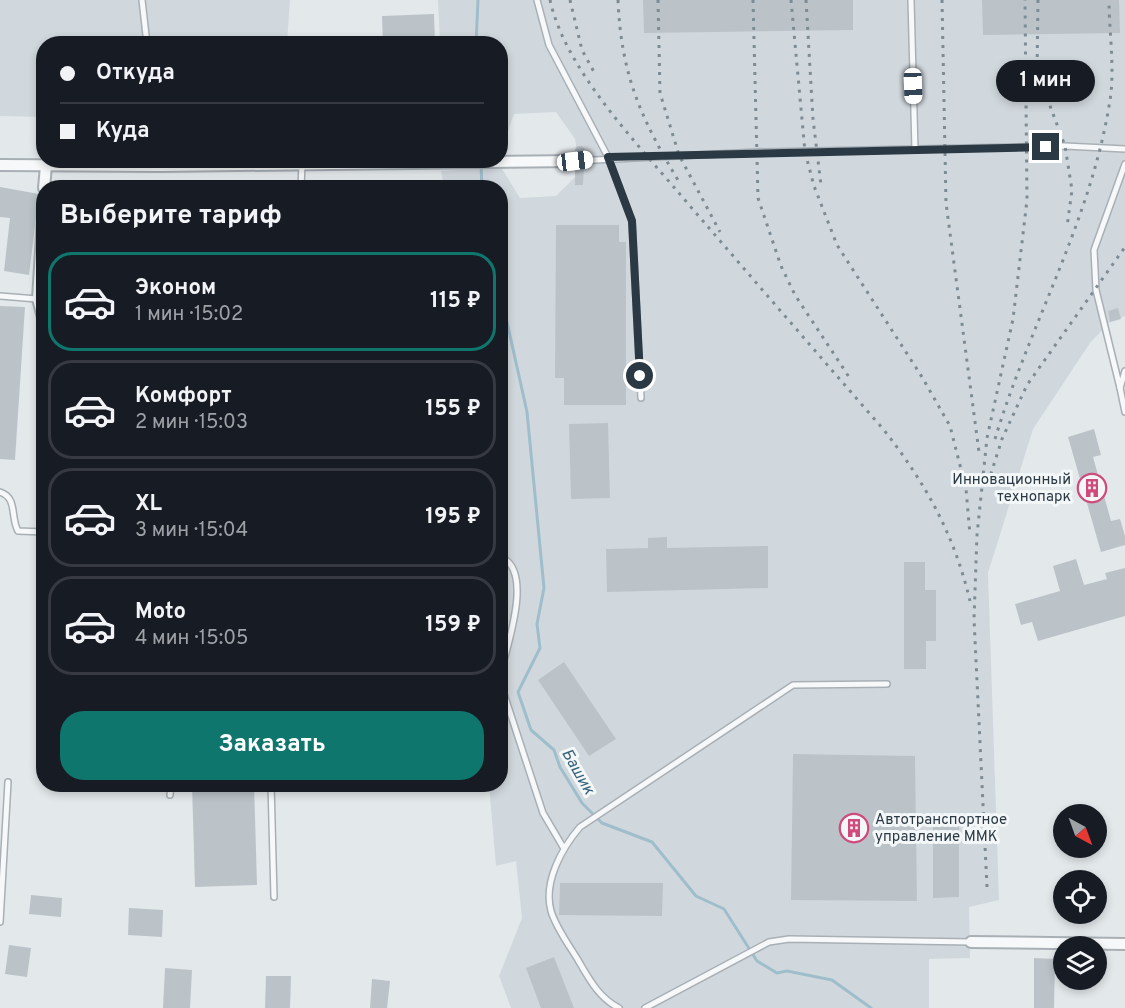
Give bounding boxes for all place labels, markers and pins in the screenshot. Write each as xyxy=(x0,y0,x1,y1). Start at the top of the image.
place label: Инновационный технопарк xyxy=(952,471,1071,507)
building icon: Инновационный технопарк xyxy=(1076,472,1108,504)
place label: Автотранспортное управление ММК xyxy=(875,811,1007,847)
building icon: Автотранспортное управление ММК xyxy=(838,812,870,844)

